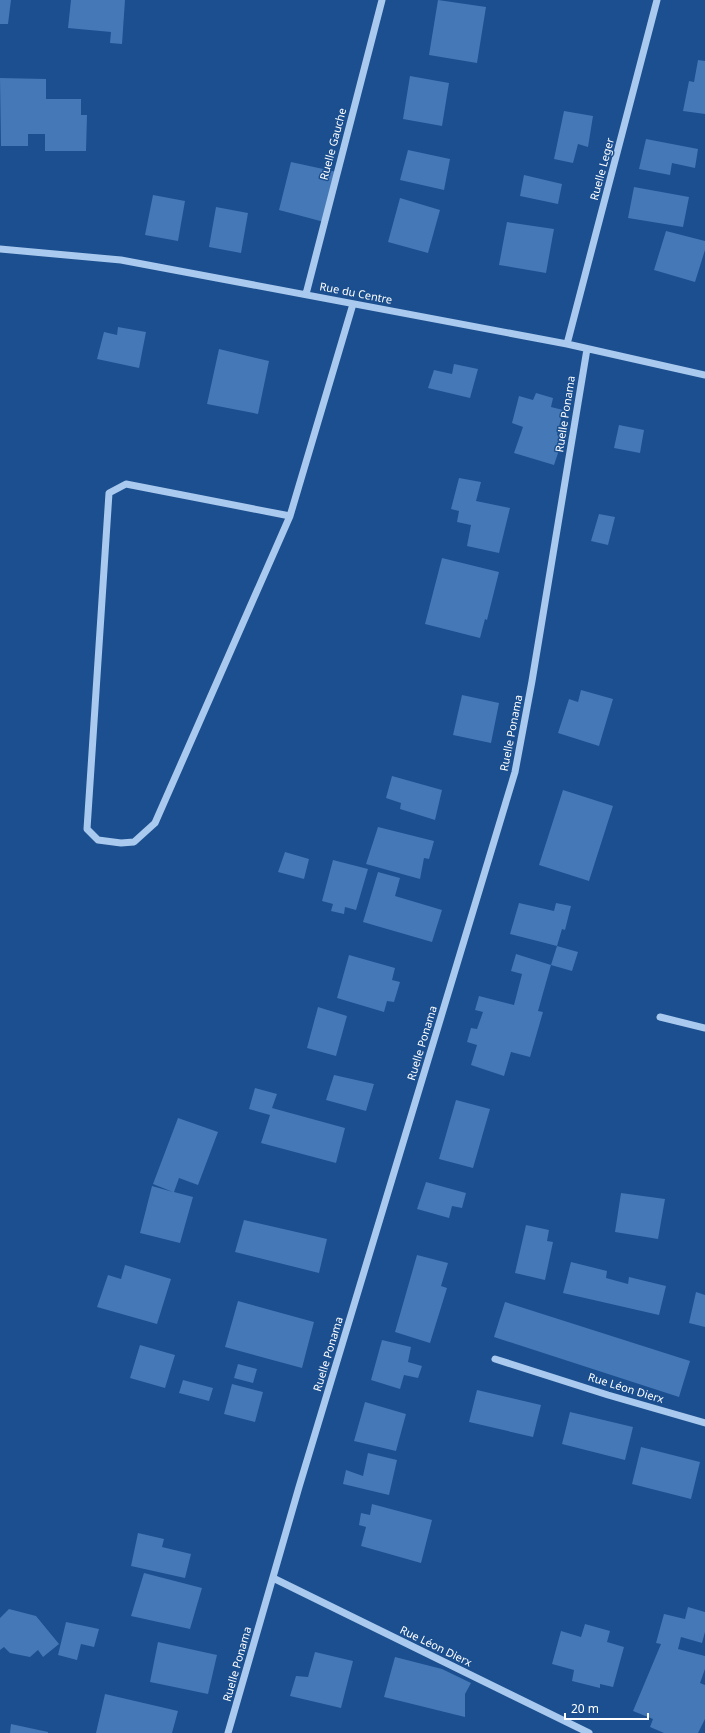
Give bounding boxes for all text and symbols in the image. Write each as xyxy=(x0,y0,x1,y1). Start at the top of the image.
street label: Ruelle Gauche xyxy=(316,106,349,181)
street label: Ruelle Leger xyxy=(586,136,617,202)
street label: Rue du Centre xyxy=(319,278,394,307)
street label: Ruelle Ponama xyxy=(551,375,578,453)
street label: Ruelle Ponama xyxy=(496,694,525,772)
street label: Ruelle Ponama xyxy=(403,1004,440,1082)
street label: Ruelle Ponama xyxy=(309,1315,346,1393)
street label: Rue Léon Dierx xyxy=(586,1369,666,1406)
street label: Rue Léon Dierx xyxy=(398,1622,475,1670)
street label: Ruelle Ponama xyxy=(219,1625,254,1703)
scale bar xyxy=(565,1695,648,1721)
text: 20 m xyxy=(571,1700,599,1717)

